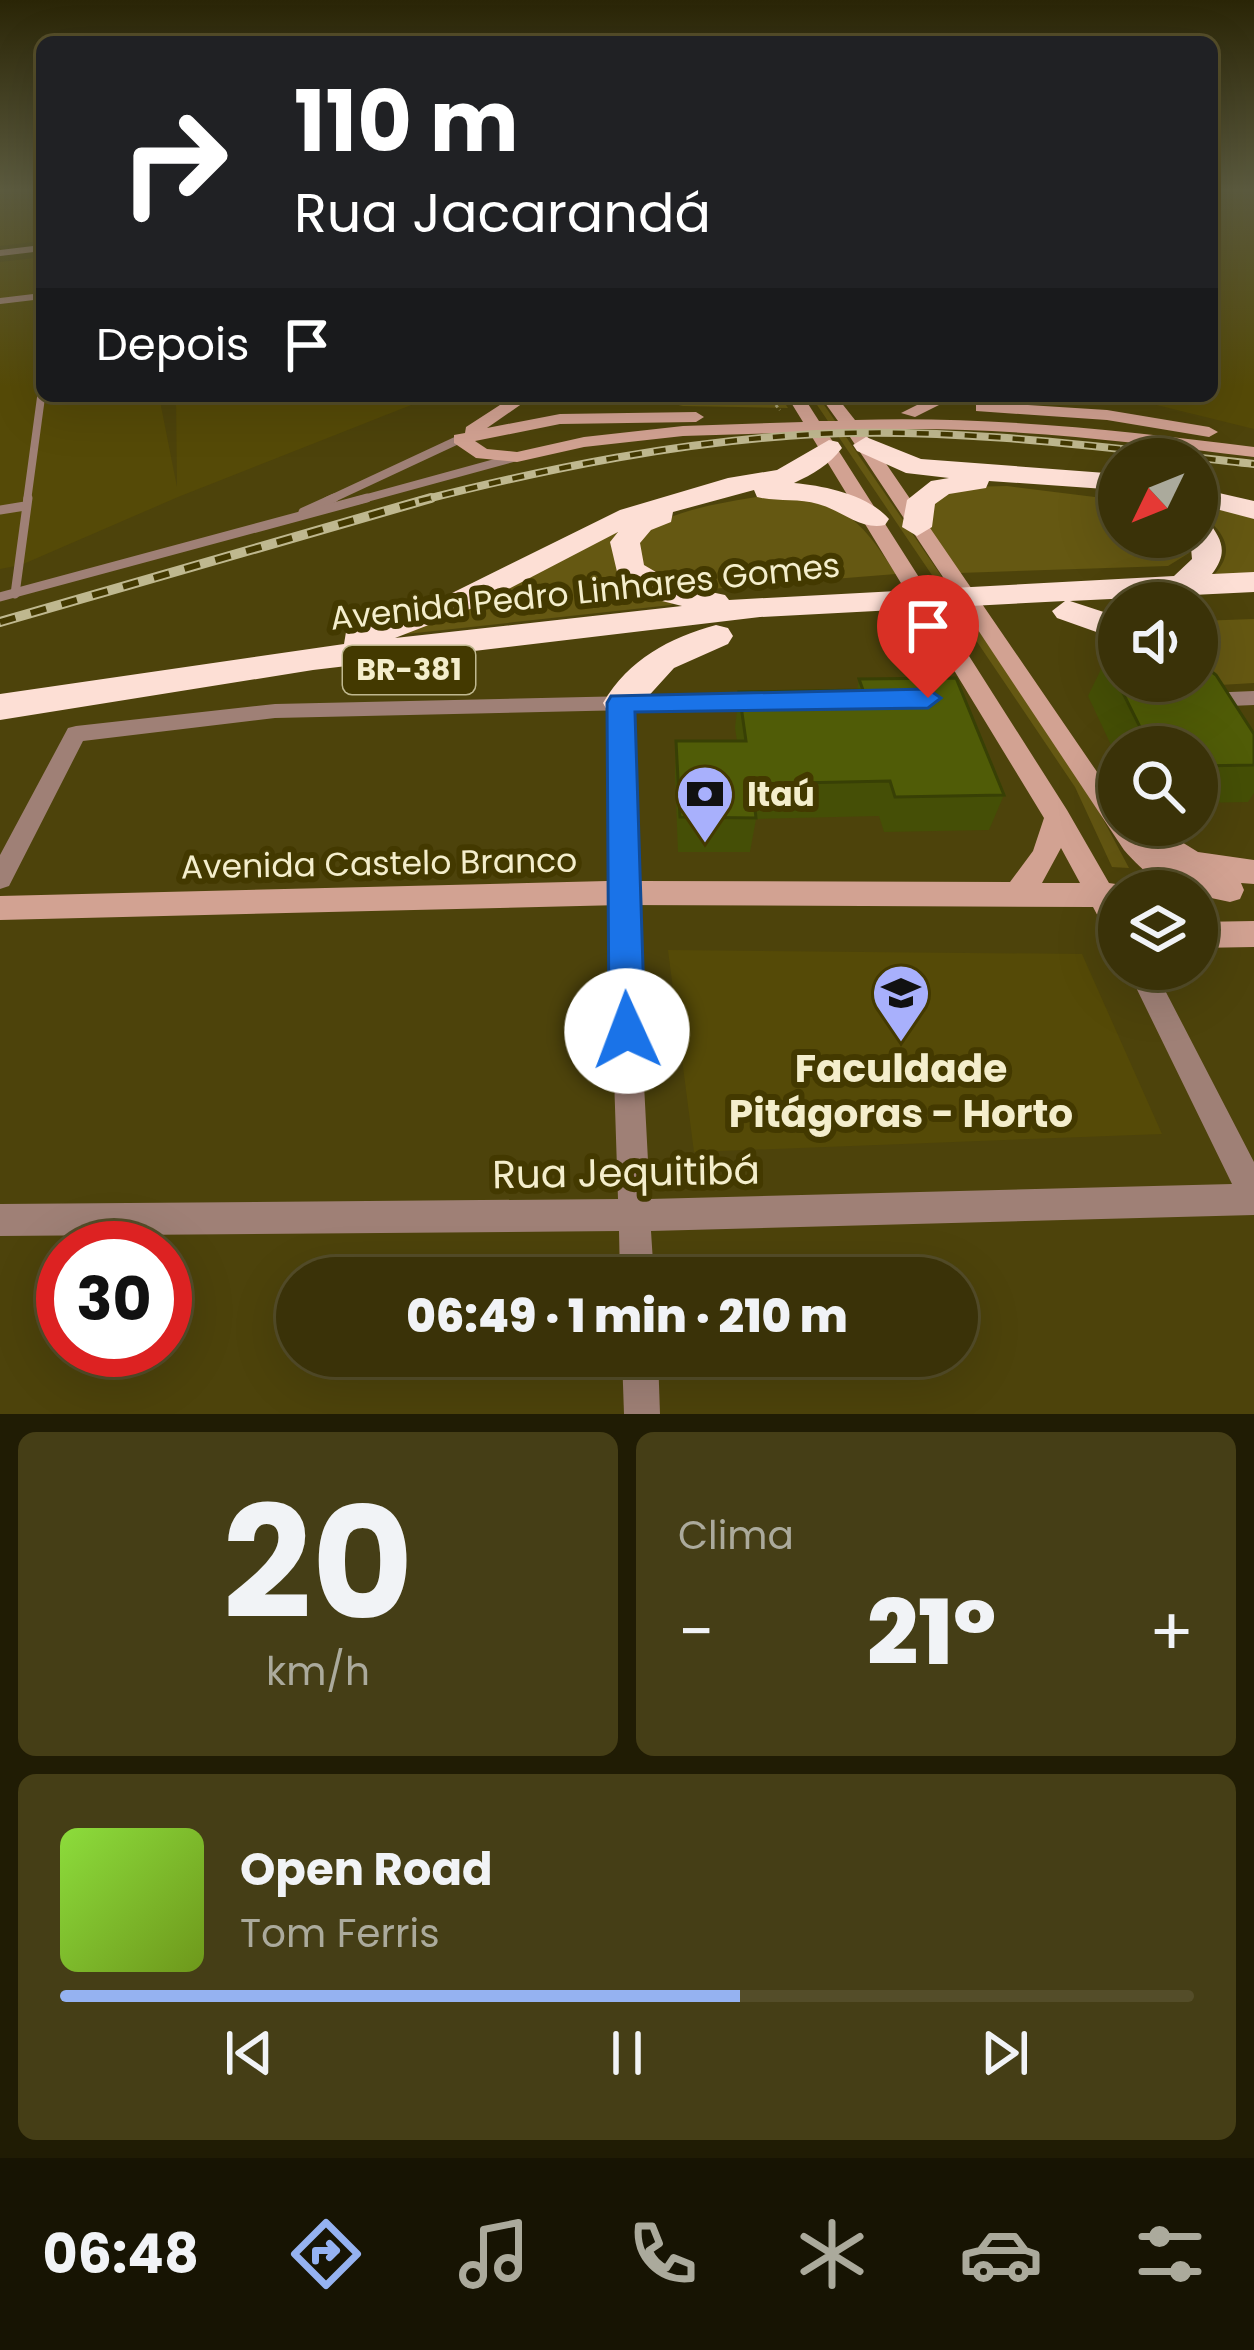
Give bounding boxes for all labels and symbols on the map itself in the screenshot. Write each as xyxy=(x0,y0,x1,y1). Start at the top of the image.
north arrow xyxy=(1098,438,1218,558)
street label: Avenida Pedro Linhares Gomes xyxy=(328,541,842,642)
pin xyxy=(877,575,979,698)
road number: BR-381 xyxy=(343,646,475,694)
bank icon: Itaú xyxy=(674,763,736,845)
place label: Itaú xyxy=(747,771,815,818)
street label: Avenida Castelo Branco xyxy=(180,837,578,890)
school or university icon: Faculdade Pitágoras - Horto xyxy=(870,962,932,1044)
position arrow xyxy=(564,968,690,1094)
place label: Faculdade Pitágoras - Horto xyxy=(729,1041,1073,1141)
street label: Rua Jequitibá xyxy=(492,1143,760,1202)
speed limit sign: 30 xyxy=(36,1221,192,1377)

